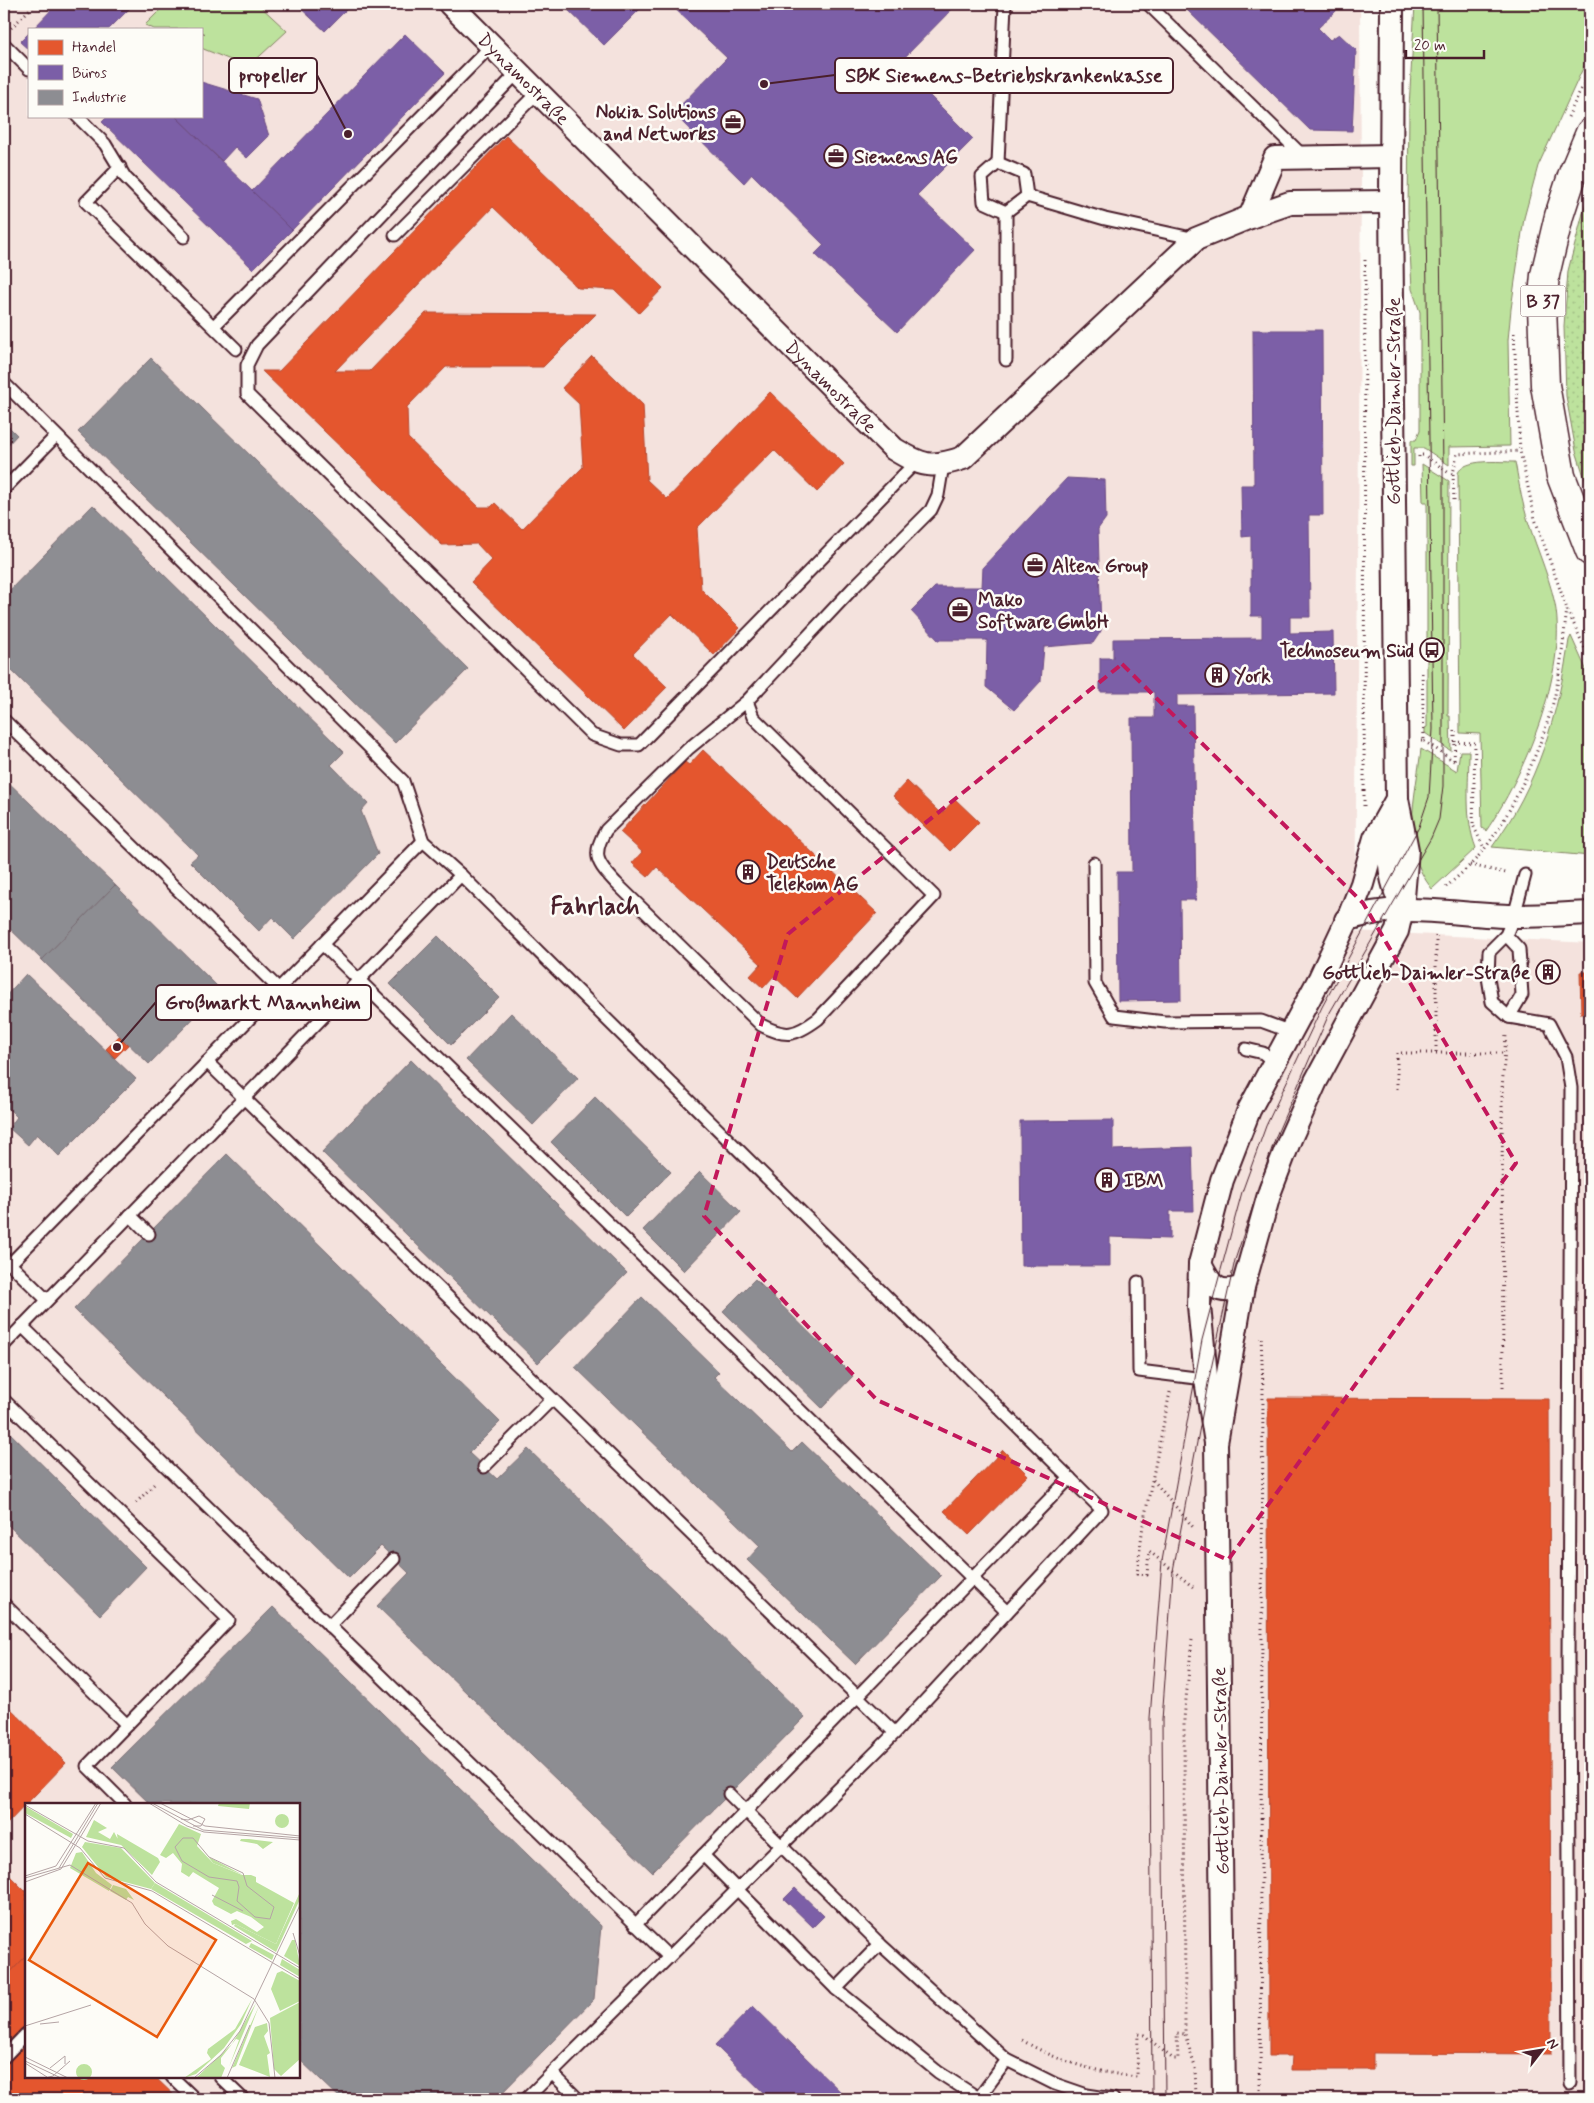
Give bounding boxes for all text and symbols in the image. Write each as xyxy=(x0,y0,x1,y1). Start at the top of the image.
legend xyxy=(28,28,202,118)
street label: Dynamostraße xyxy=(471,28,575,131)
scale bar xyxy=(1406,28,1484,60)
text: 20 m xyxy=(1414,36,1446,56)
text: Handel xyxy=(72,38,116,58)
callout: propeller xyxy=(229,58,317,93)
callout: SBK Siemens-Betriebskrankenkasse xyxy=(835,58,1173,93)
text: propeller xyxy=(239,63,308,90)
text: SBK Siemens-Betriebskrankenkasse xyxy=(845,63,1163,90)
text: Büros xyxy=(72,64,107,84)
text: Industrie xyxy=(72,88,127,108)
place label: Nokia Solutions and Networks xyxy=(596,100,717,147)
office icon: Nokia Solutions and Networks xyxy=(720,109,746,135)
office icon: Siemens AG xyxy=(823,143,849,169)
place label: Siemens AG xyxy=(854,145,958,170)
road number: B 37 xyxy=(1520,286,1566,316)
street label: Gottlieb-Daimler-Straße xyxy=(1382,297,1407,505)
street label: Dynamostraße xyxy=(779,336,882,439)
office icon: Alten Group xyxy=(1022,552,1048,578)
place label: Alten Group xyxy=(1052,554,1149,579)
place label: Mako Software GmbH xyxy=(978,588,1110,635)
office icon: Mako Software GmbH xyxy=(947,597,973,623)
bus stop icon: Technoseum Süd xyxy=(1419,637,1445,663)
place label: Technoseum Süd xyxy=(1280,639,1414,664)
building icon: York xyxy=(1204,662,1230,688)
place label: York xyxy=(1234,664,1271,689)
place label: Deutsche Telekom AG xyxy=(766,850,859,897)
building icon: Deutsche Telekom AG xyxy=(735,859,761,885)
district label: Fahrlach xyxy=(550,892,640,923)
building icon: Gottlieb-Daimler-Straße xyxy=(1535,959,1561,985)
place label: Gottlieb-Daimler-Straße xyxy=(1322,961,1531,986)
callout: Großmarkt Mannheim xyxy=(156,985,371,1020)
text: Großmarkt Mannheim xyxy=(165,990,361,1017)
building icon: IBM xyxy=(1094,1167,1120,1193)
place label: IBM xyxy=(1124,1169,1164,1194)
street label: Gottlieb-Daimler-Straße xyxy=(1207,1667,1236,1875)
inset map xyxy=(25,1803,300,2078)
north arrow xyxy=(1516,2026,1566,2076)
text: N xyxy=(1542,2035,1562,2052)

